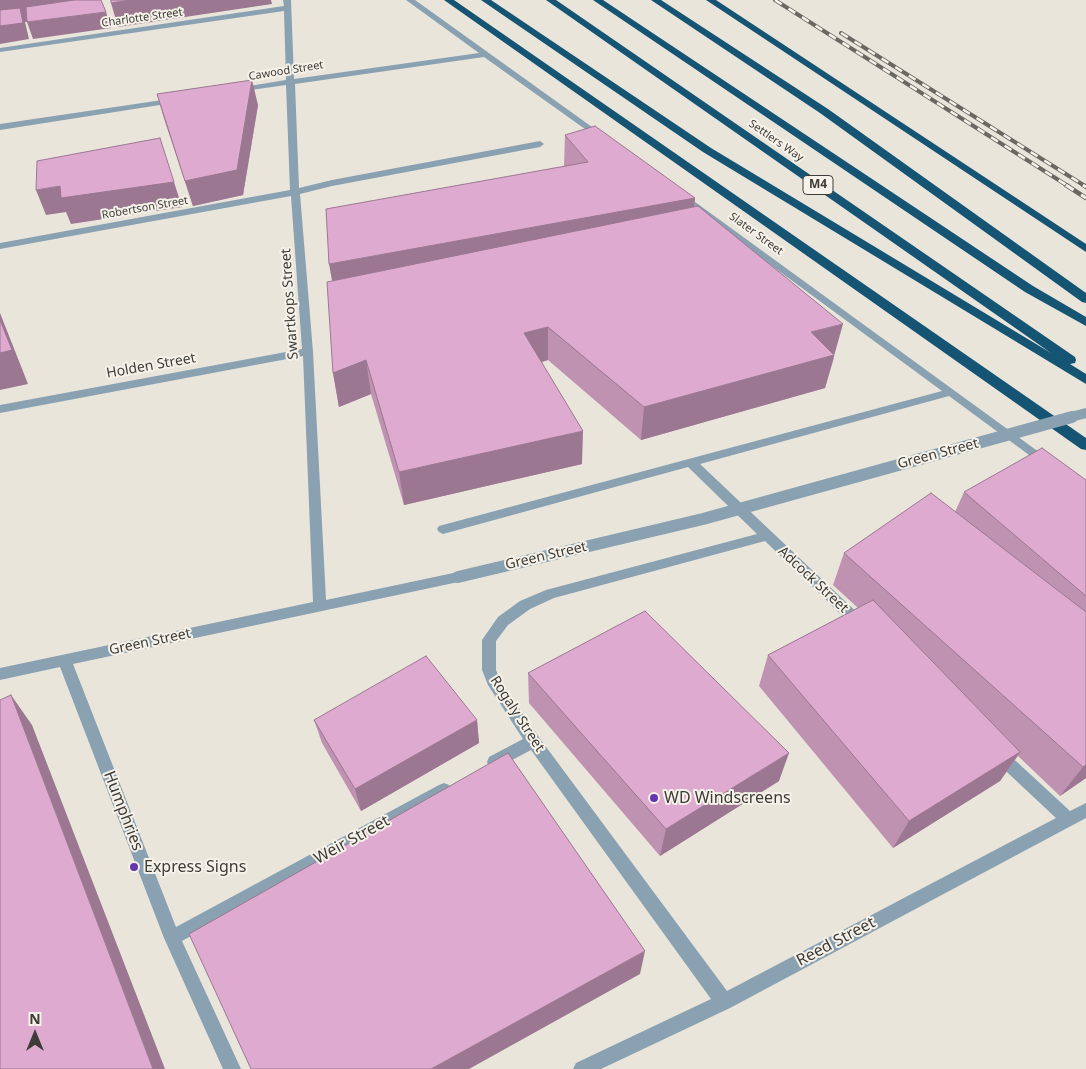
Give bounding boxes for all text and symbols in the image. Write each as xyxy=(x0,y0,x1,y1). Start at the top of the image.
street label: Charlotte Street xyxy=(101,6,183,30)
street label: Cawood Street xyxy=(248,59,324,83)
street label: Settlers Way xyxy=(746,117,806,165)
road number: M4 xyxy=(803,176,833,194)
street label: Robertson Street xyxy=(101,194,189,222)
street label: Slater Street xyxy=(726,210,786,258)
street label: Swartkops Street xyxy=(278,248,302,360)
street label: Holden Street xyxy=(105,350,197,382)
street label: Green Street xyxy=(896,435,980,473)
street label: Green Street xyxy=(504,538,588,574)
street label: Adcock Street xyxy=(774,543,852,617)
street label: Green Street xyxy=(108,625,192,659)
street label: Rogaly Street xyxy=(486,673,548,755)
street label: Humphries xyxy=(99,768,147,854)
place label: WD Windscreens xyxy=(664,788,791,808)
marker: WD Windscreens xyxy=(648,792,660,804)
street label: Weir Street xyxy=(311,811,393,869)
place label: Express Signs xyxy=(144,857,246,877)
marker: Express Signs xyxy=(128,861,140,873)
street label: Reed Street xyxy=(793,913,879,971)
north arrow xyxy=(10,1009,60,1059)
text: N xyxy=(29,1009,41,1028)

